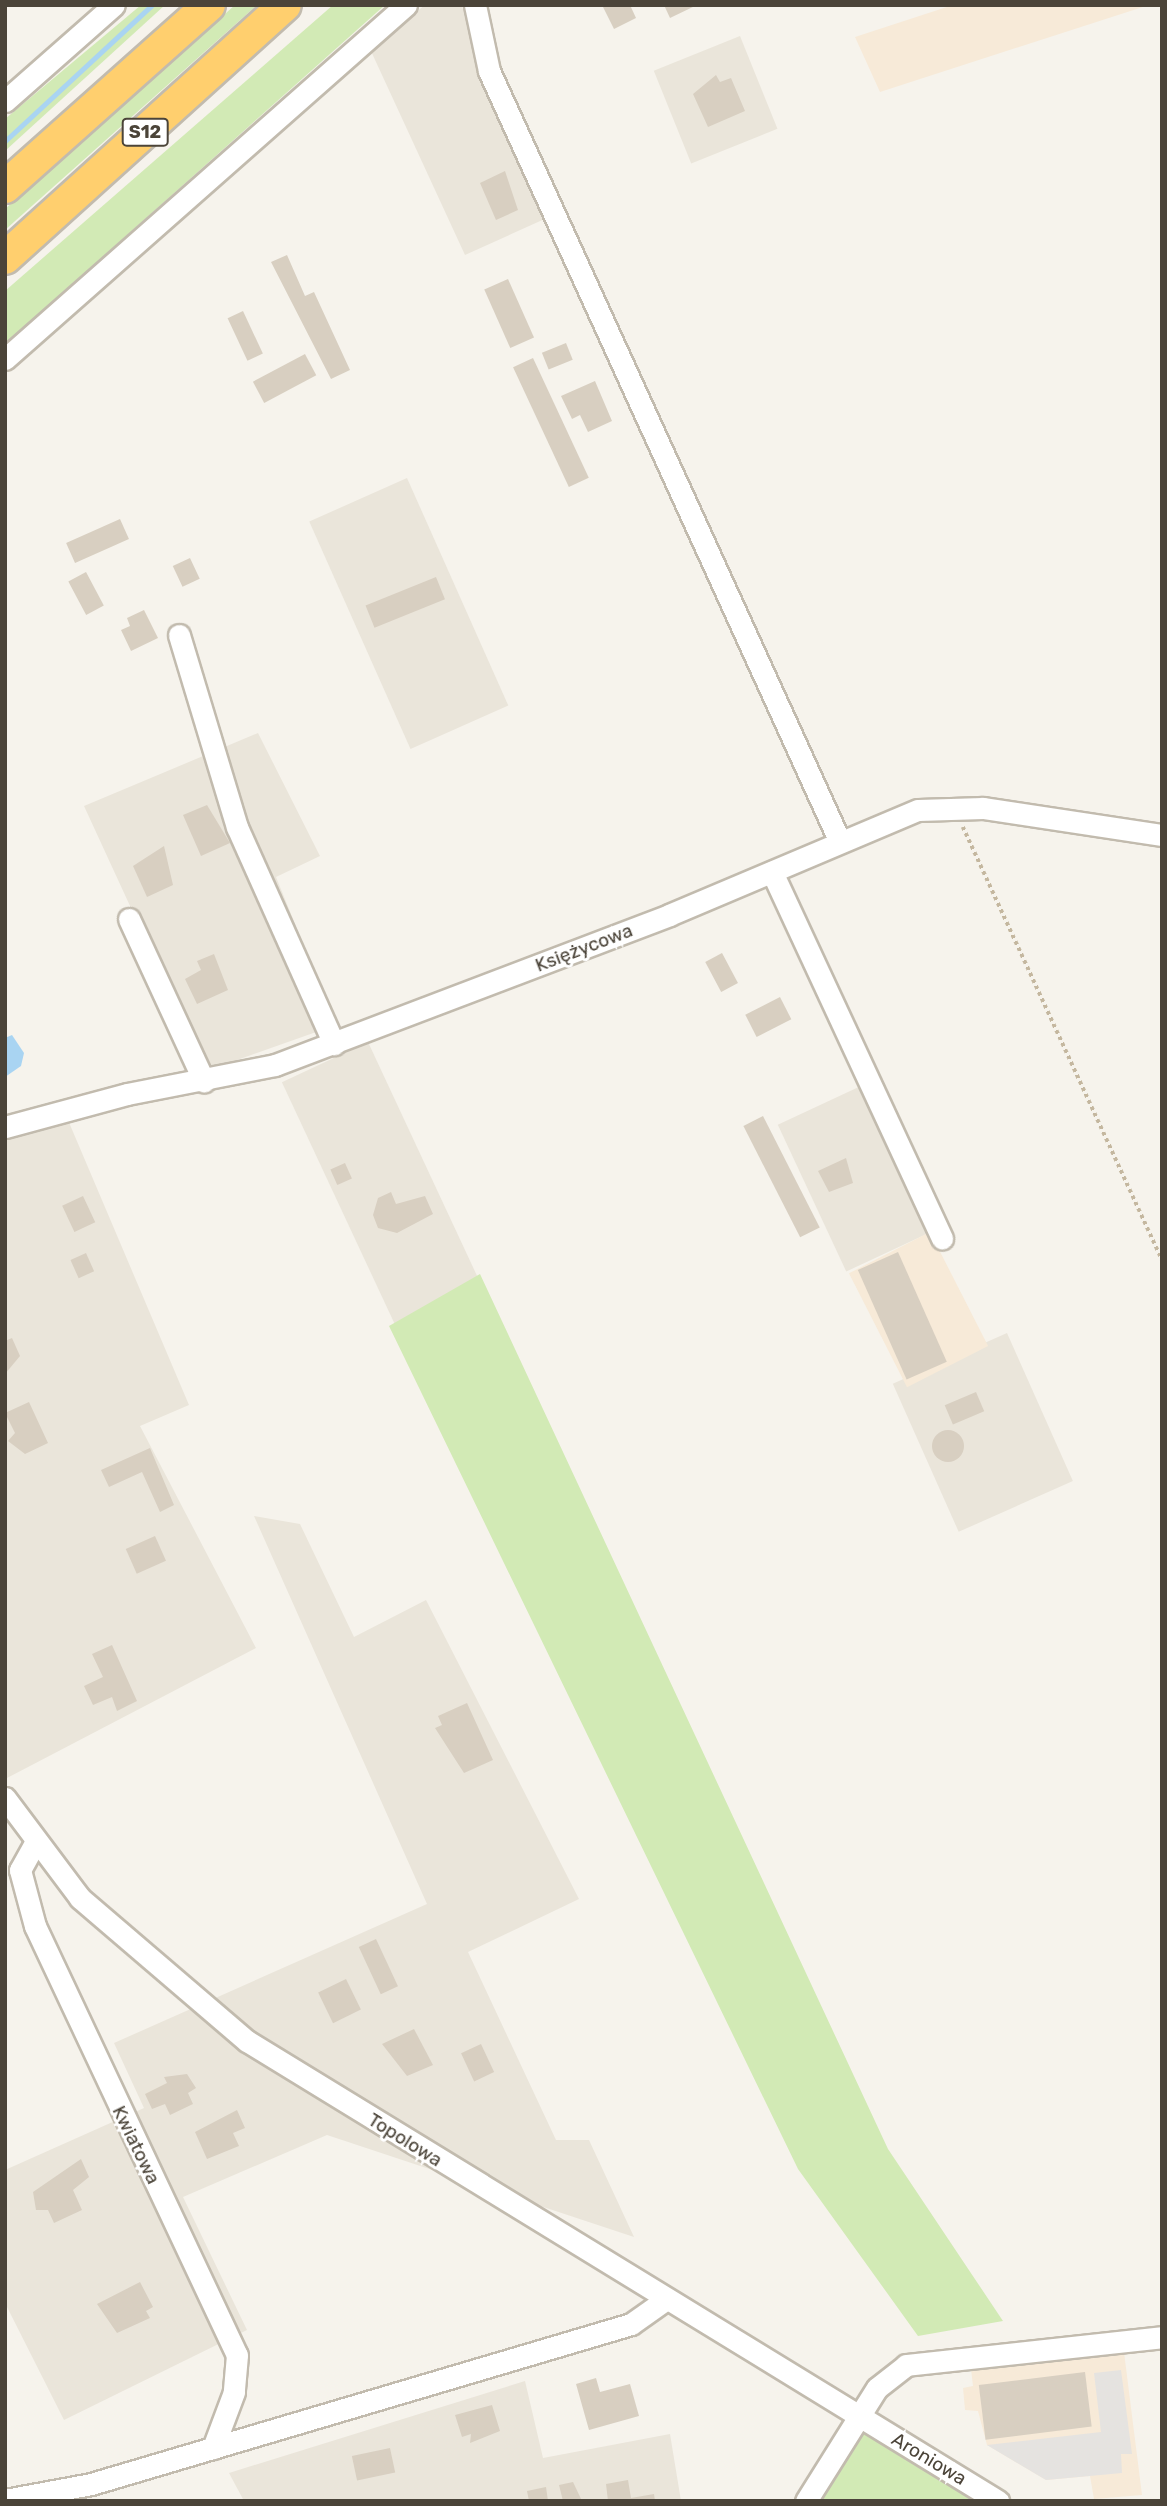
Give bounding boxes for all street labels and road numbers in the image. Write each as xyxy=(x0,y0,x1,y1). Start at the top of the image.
road number: S12 xyxy=(120,118,170,146)
street label: Księżycowa xyxy=(532,919,636,977)
street label: Kwiatowa xyxy=(107,2102,165,2188)
street label: Topolowa xyxy=(364,2108,446,2172)
street label: Aroniowa xyxy=(888,2428,970,2490)

